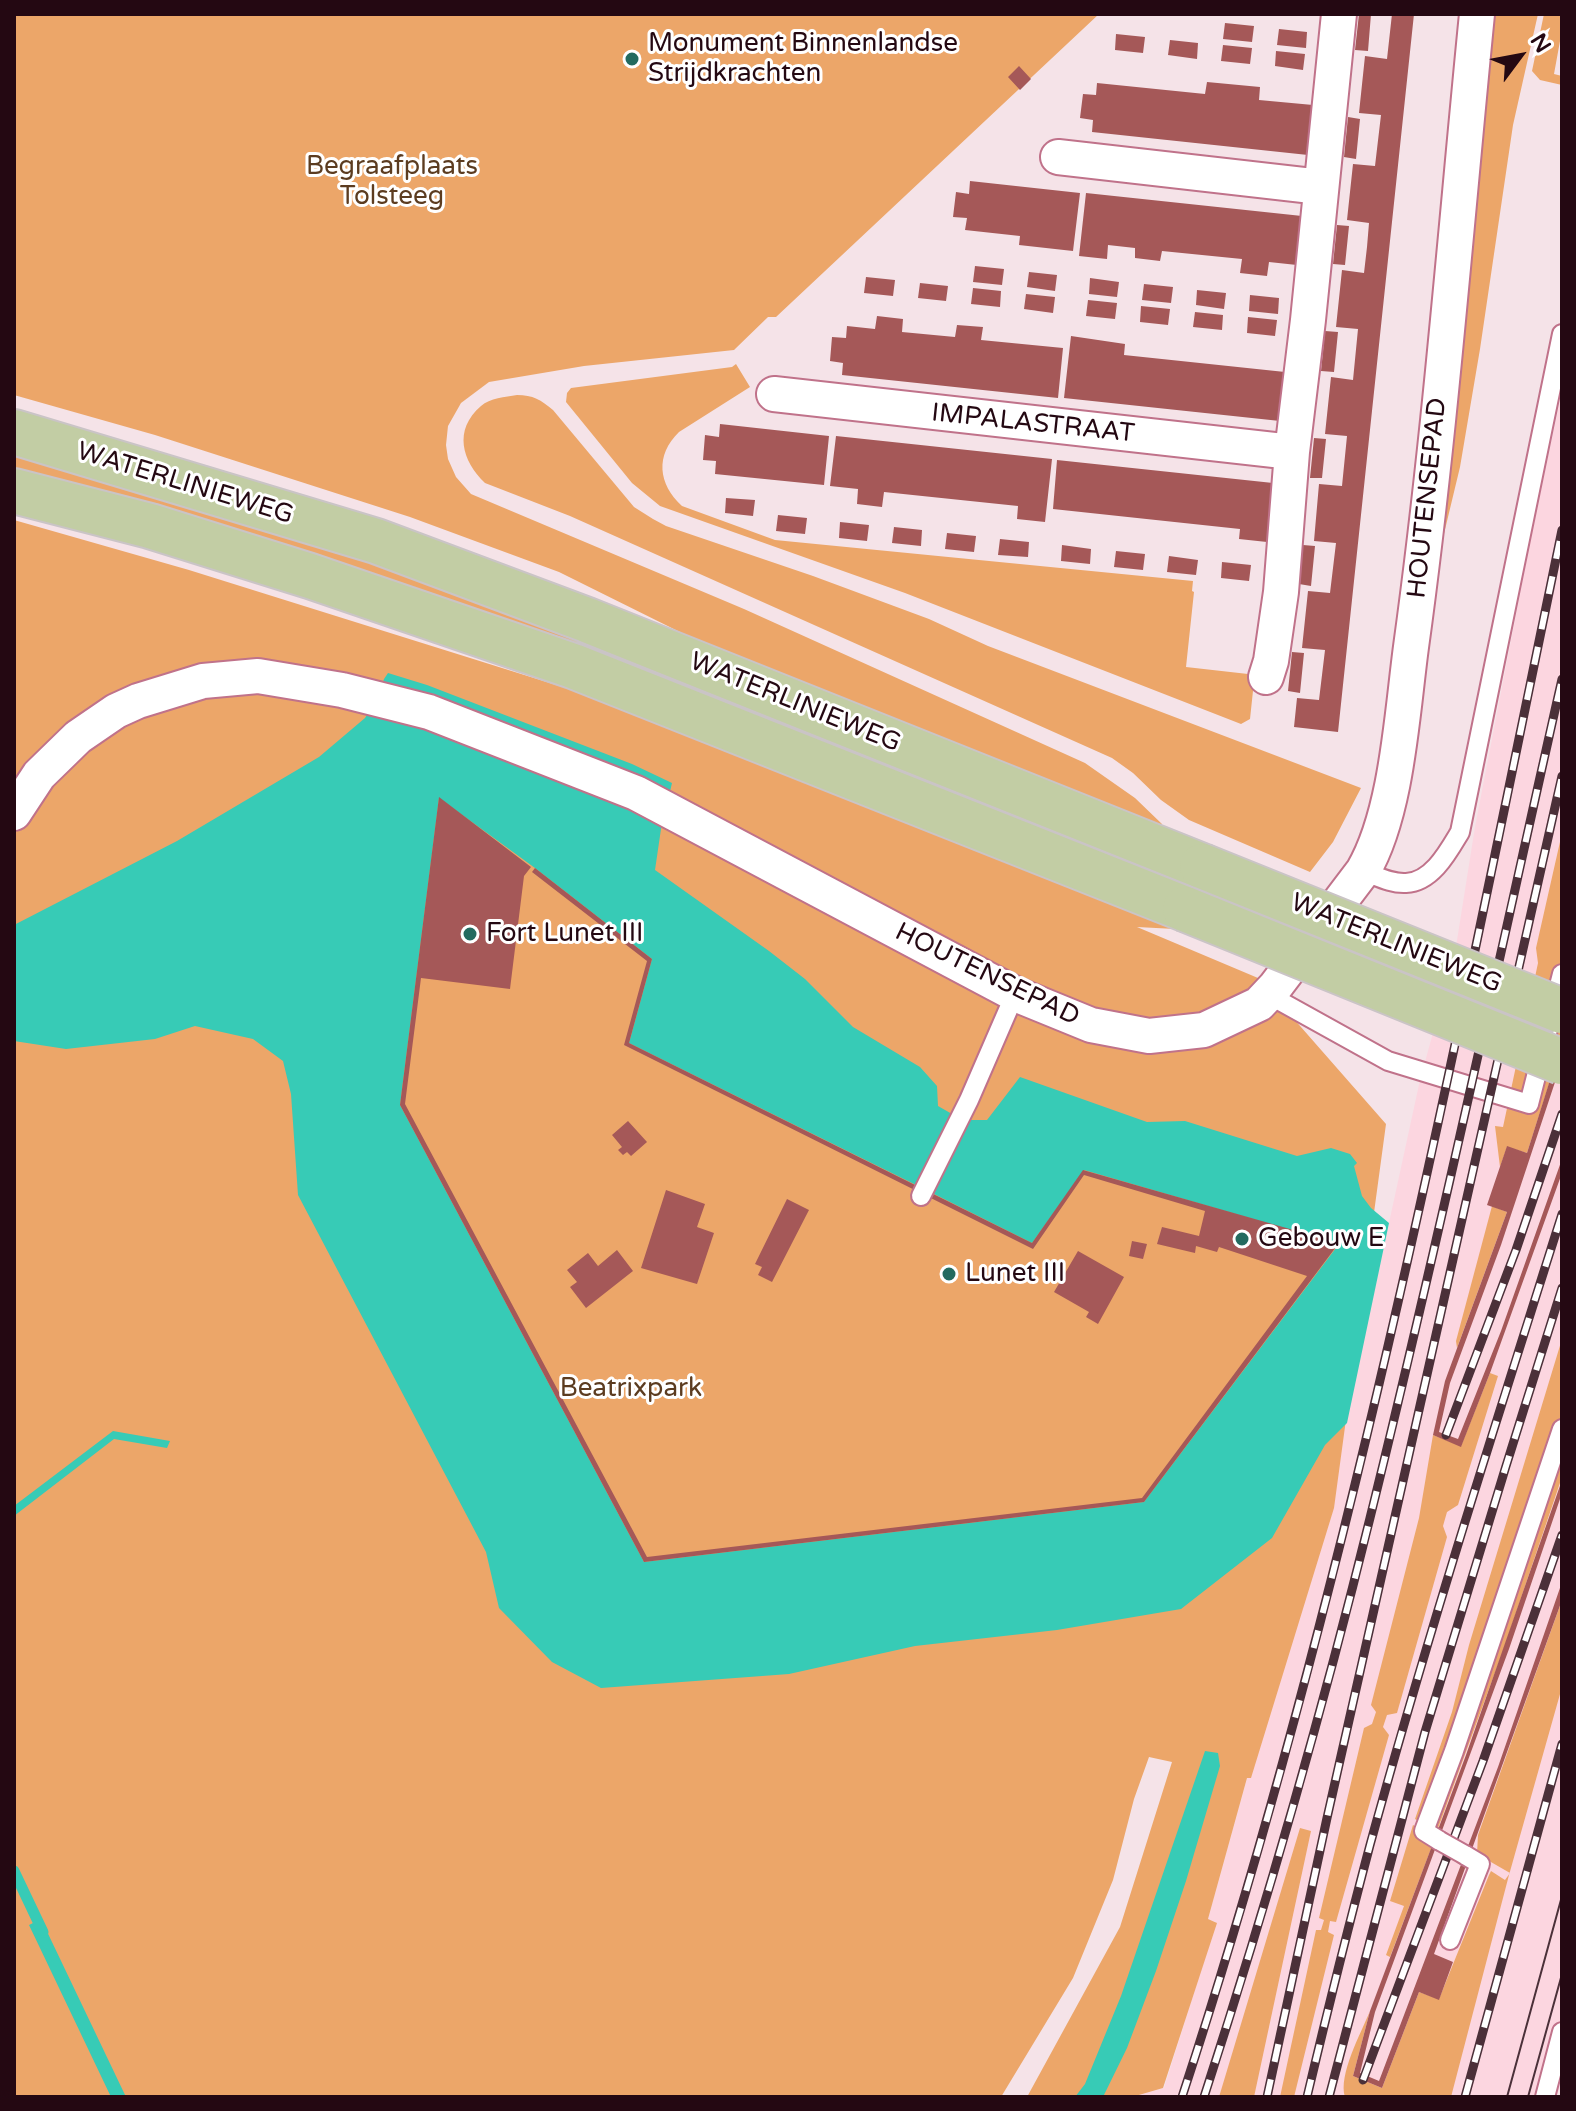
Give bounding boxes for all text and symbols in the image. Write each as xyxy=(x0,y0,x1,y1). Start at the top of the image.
north arrow xyxy=(1480,16,1560,96)
place label: Monument Binnenlandse Strijdkrachten xyxy=(648,28,958,90)
text: N xyxy=(1525,29,1556,58)
marker: Monument Binnenlandse Strijdkrachten xyxy=(623,50,641,68)
park label: Begraafplaats Tolsteeg xyxy=(306,151,478,212)
street label: HOUTENSEPAD xyxy=(1402,396,1454,600)
street label: IMPALASTRAAT xyxy=(930,398,1136,450)
street label: WATERLINIEWEG xyxy=(73,436,297,532)
street label: WATERLINIEWEG xyxy=(685,646,905,760)
street label: WATERLINIEWEG xyxy=(1286,887,1506,1001)
street label: HOUTENSEPAD xyxy=(890,917,1084,1033)
place label: Fort Lunet III xyxy=(486,918,644,950)
marker: Fort Lunet III xyxy=(461,925,479,943)
place label: Gebouw E xyxy=(1258,1223,1384,1255)
marker: Gebouw E xyxy=(1233,1230,1251,1248)
place label: Lunet III xyxy=(965,1258,1065,1290)
marker: Lunet III xyxy=(940,1265,958,1283)
park label: Beatrixpark xyxy=(560,1373,702,1405)

